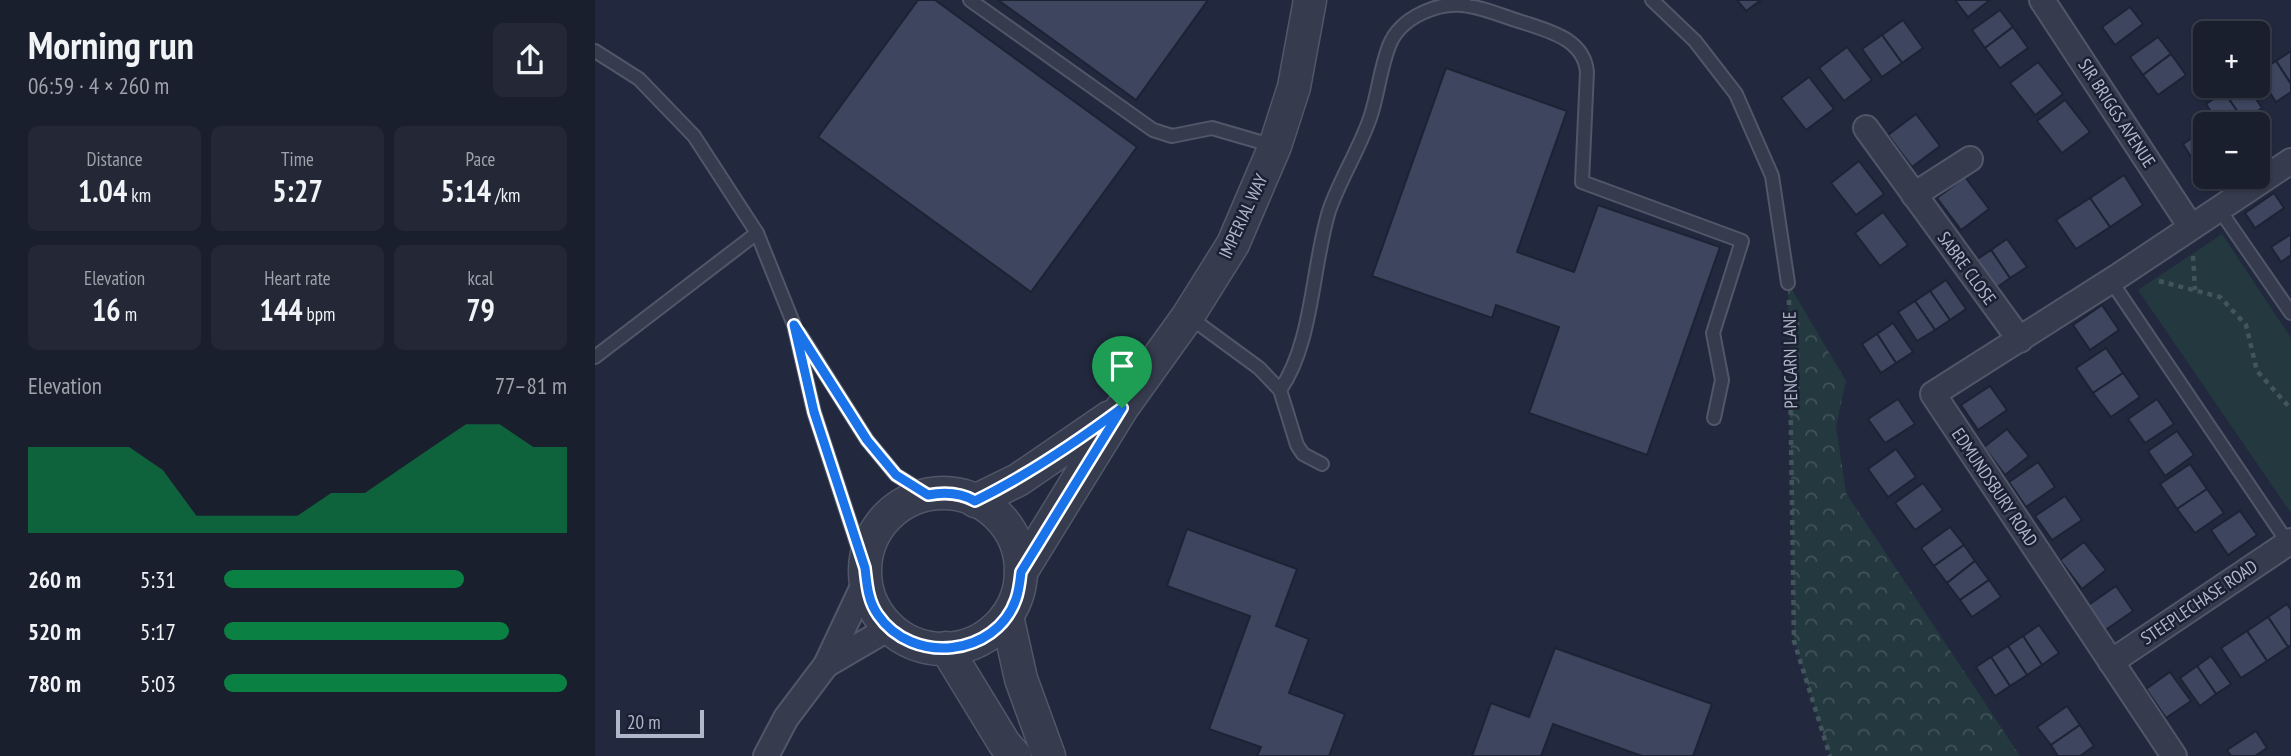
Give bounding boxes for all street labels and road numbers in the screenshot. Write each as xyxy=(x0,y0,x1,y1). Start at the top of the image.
street label: SIR BRIGGS AVENUE xyxy=(2073,54,2161,172)
street label: IMPERIAL WAY xyxy=(1213,169,1273,262)
street label: SABRE CLOSE xyxy=(1933,227,2001,309)
street label: PENCARN LANE xyxy=(1778,311,1802,409)
street label: EDMUNDSBURY ROAD xyxy=(1947,423,2043,551)
street label: STEEPLECHASE ROAD xyxy=(2136,555,2262,649)

